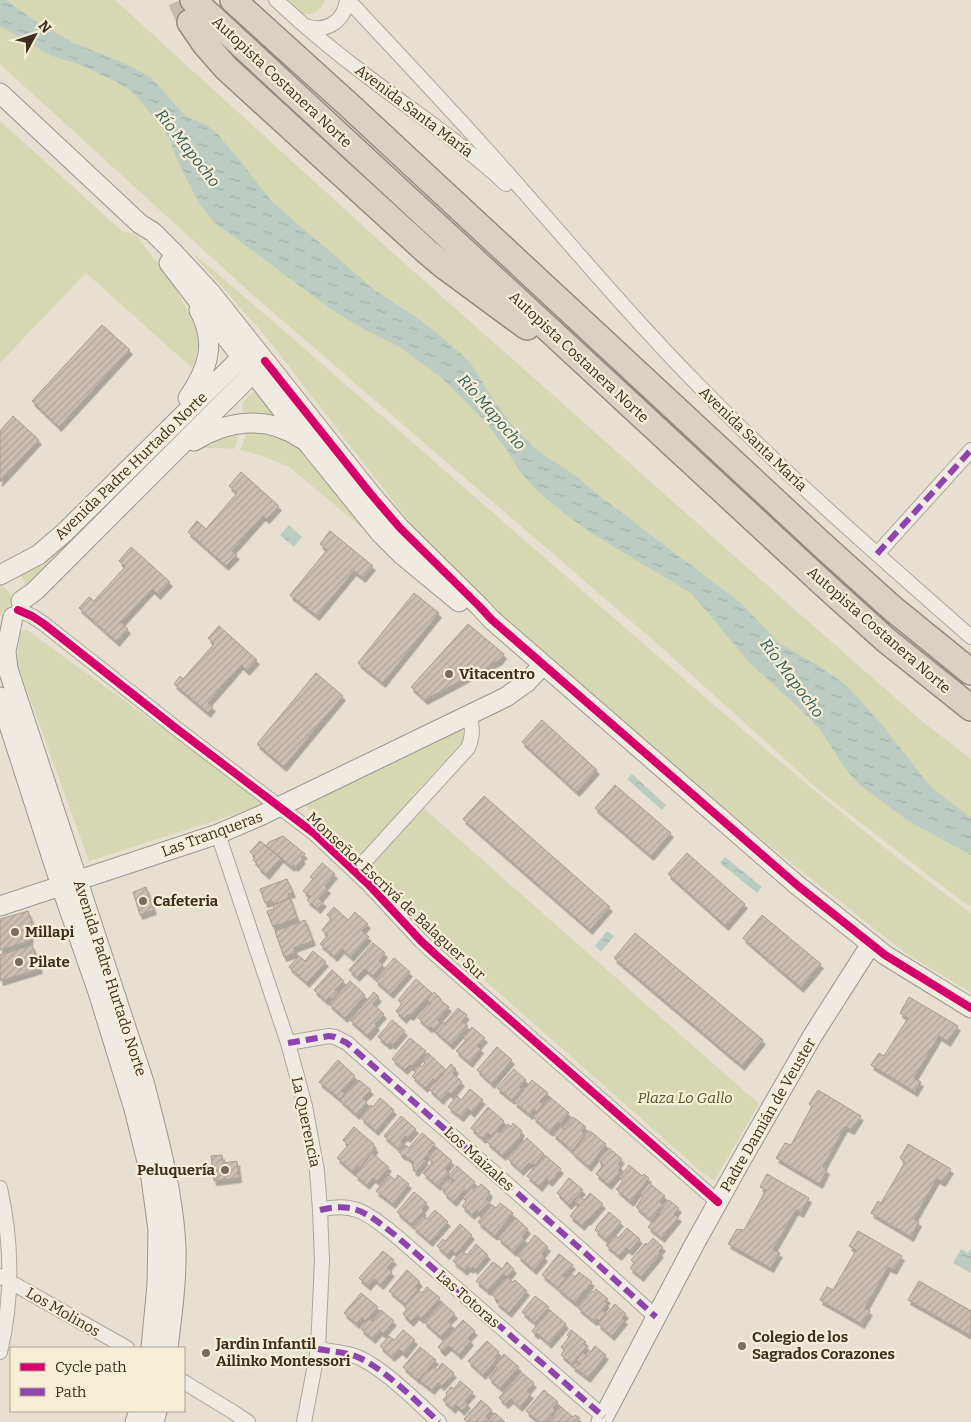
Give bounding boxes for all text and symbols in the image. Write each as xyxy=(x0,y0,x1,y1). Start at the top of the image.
north arrow xyxy=(10,10,60,60)
street label: Autopista Costanera Norte xyxy=(208,13,356,151)
text: N xyxy=(35,17,55,37)
street label: Avenida Santa María xyxy=(352,61,476,161)
water label: Río Mapocho xyxy=(152,105,224,191)
street label: Autopista Costanera Norte xyxy=(505,288,653,426)
water label: Río Mapocho xyxy=(454,370,530,454)
street label: Avenida Santa María xyxy=(695,383,811,495)
street label: Avenida Padre Hurtado Norte xyxy=(51,388,211,544)
street label: Autopista Costanera Norte xyxy=(804,563,954,697)
water label: Río Mapocho xyxy=(756,635,828,721)
place label: Vitacentro xyxy=(459,665,535,683)
marker: Vitacentro xyxy=(443,668,455,680)
street label: Las Tranqueras xyxy=(159,807,265,861)
street label: Monseñor Escrivá de Balaguer Sur xyxy=(303,808,489,984)
street label: Avenida Padre Hurtado Norte xyxy=(70,878,150,1078)
place label: Cafeteria xyxy=(153,892,219,910)
marker: Cafeteria xyxy=(137,895,149,907)
place label: Millapi xyxy=(25,923,75,941)
marker: Millapi xyxy=(9,926,21,938)
place label: Pilate xyxy=(29,953,70,971)
marker: Pilate xyxy=(13,956,25,968)
street label: Padre Damián de Veuster xyxy=(716,1034,820,1195)
street label: La Querencia xyxy=(288,1075,324,1169)
park label: Plaza Lo Gallo xyxy=(637,1089,733,1107)
street label: Los Maizales xyxy=(440,1123,518,1195)
place label: Peluquería xyxy=(137,1161,216,1179)
marker: Peluquería xyxy=(219,1164,231,1176)
street label: Las Totoras xyxy=(432,1266,504,1332)
street label: Los Molinos xyxy=(23,1284,103,1340)
place label: Colegio de los Sagrados Corazones xyxy=(752,1328,895,1363)
place label: Jardin Infantil Ailinko Montessori xyxy=(215,1335,351,1370)
marker: Colegio de los Sagrados Corazones xyxy=(736,1340,748,1352)
legend xyxy=(10,1347,185,1412)
marker: Jardin Infantil Ailinko Montessori xyxy=(200,1347,212,1359)
text: Cycle path xyxy=(55,1358,127,1376)
text: Path xyxy=(55,1383,87,1401)

